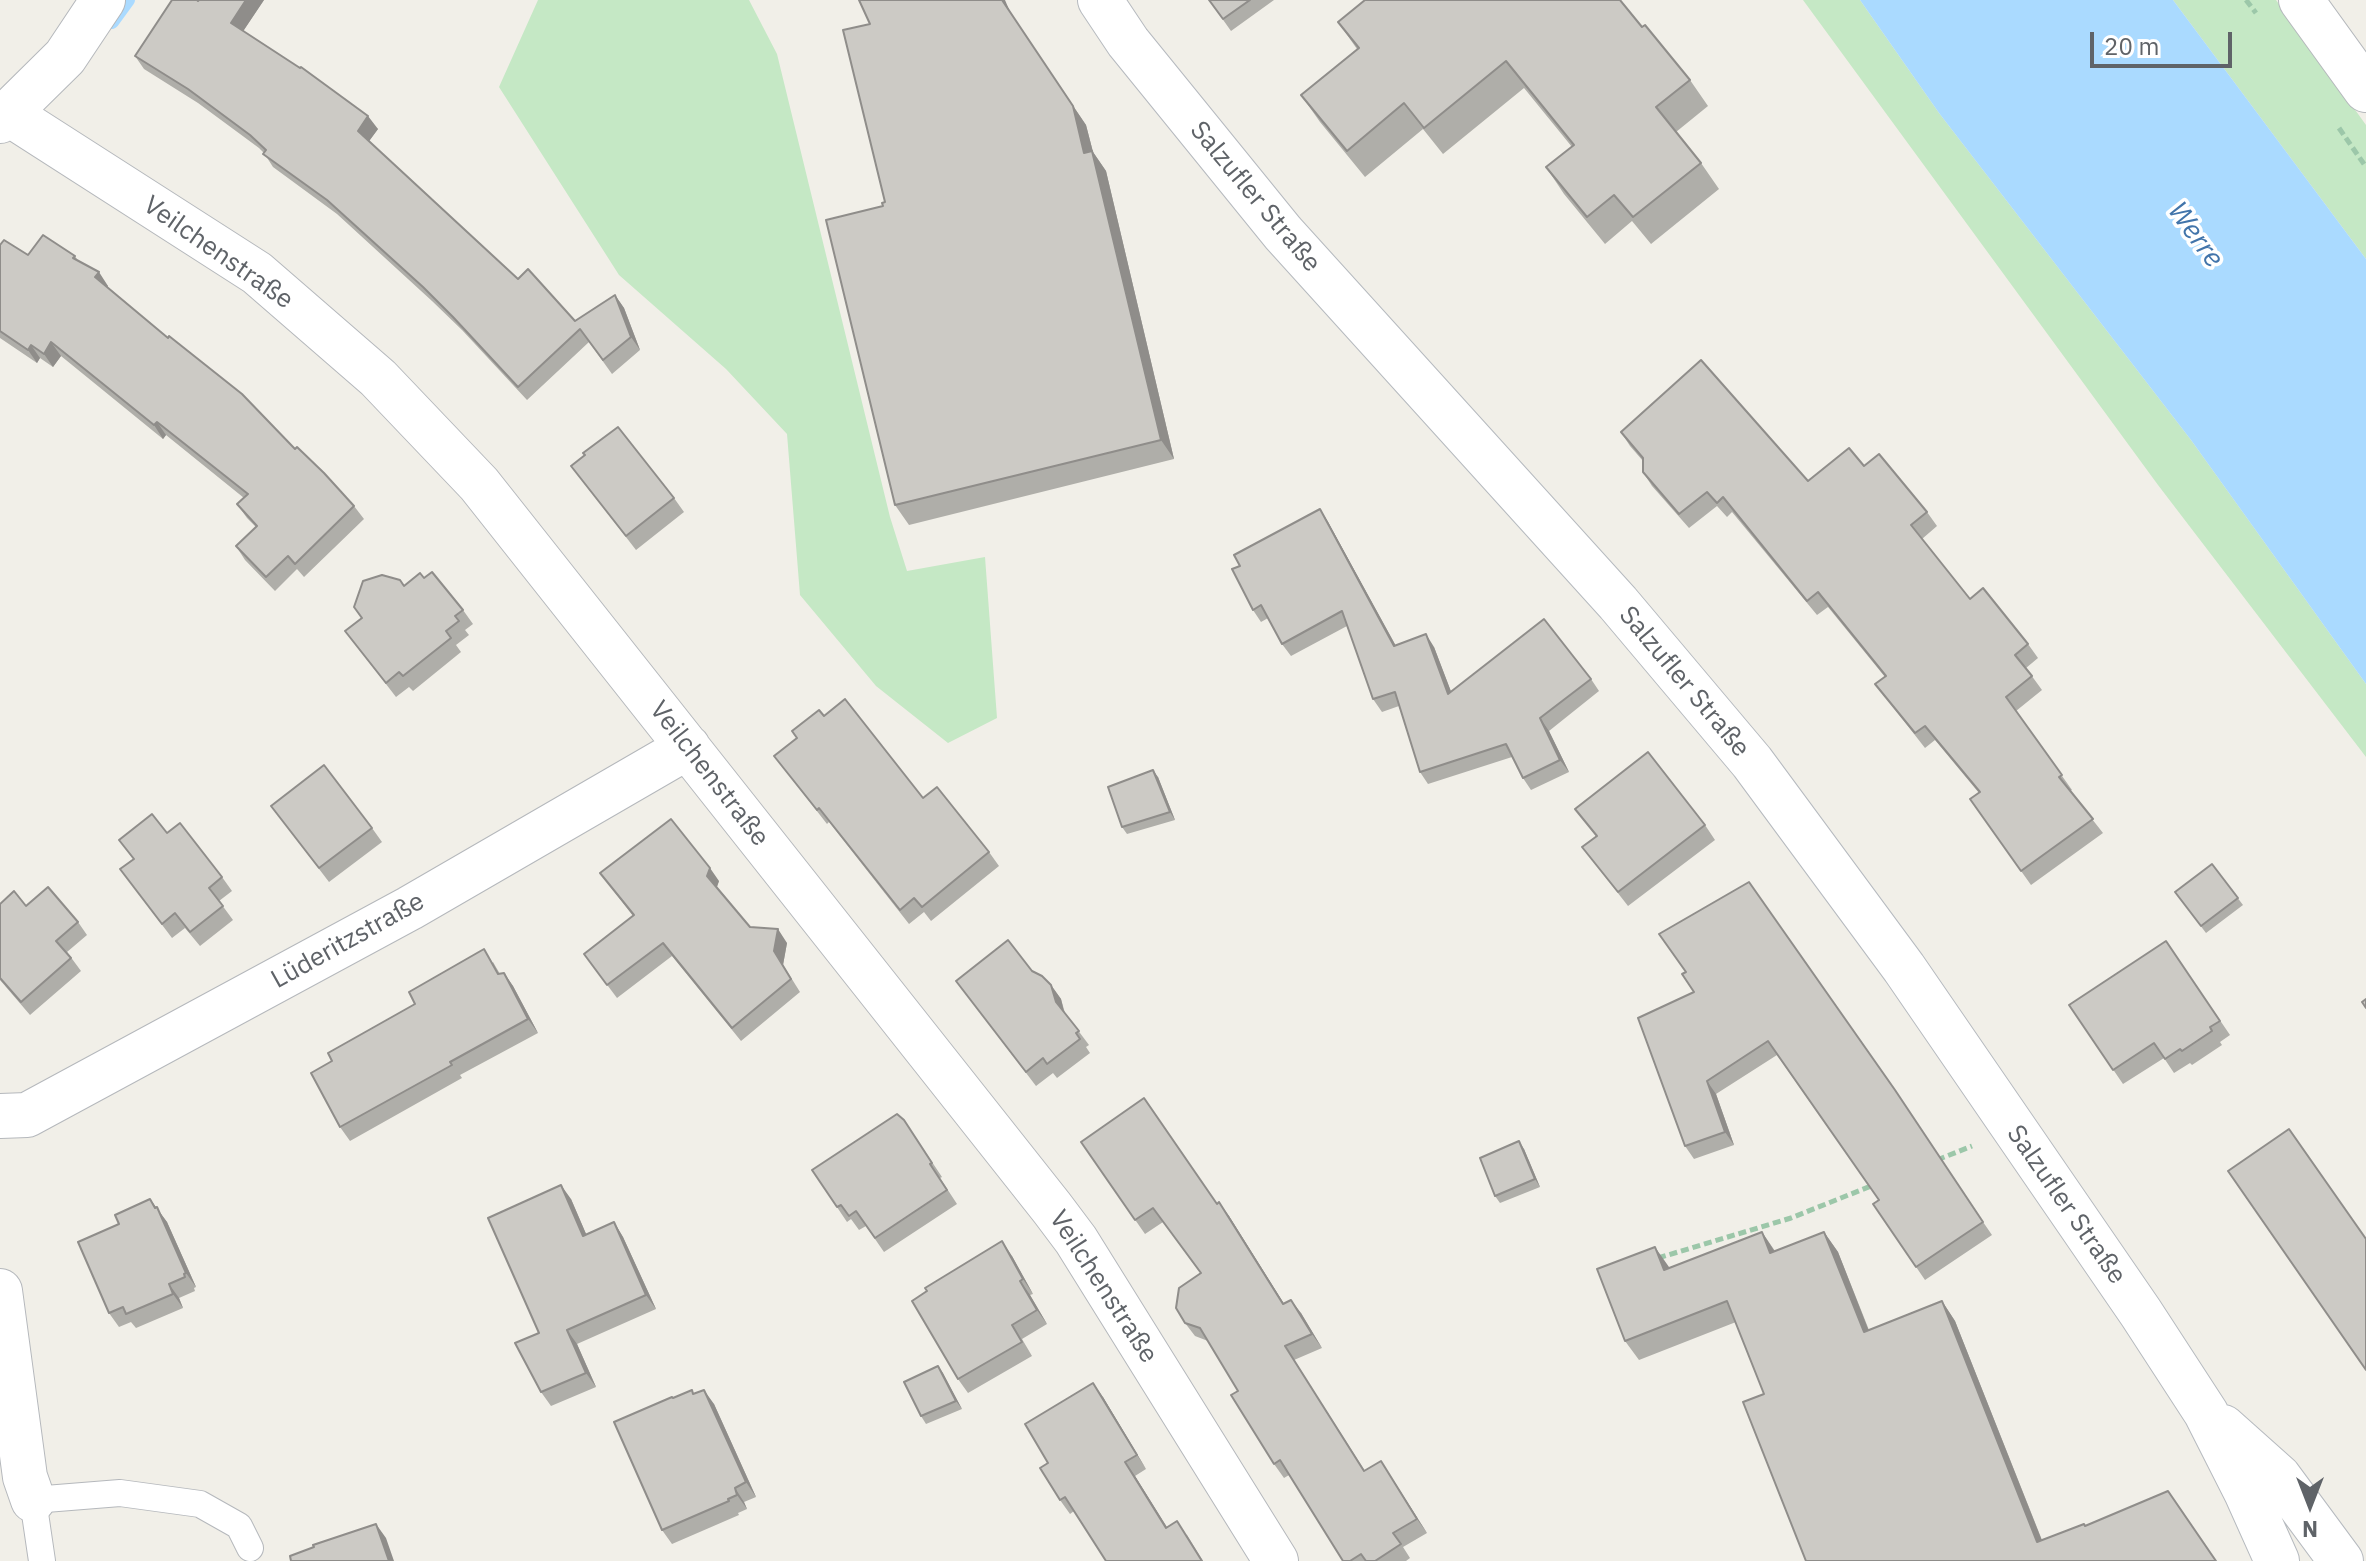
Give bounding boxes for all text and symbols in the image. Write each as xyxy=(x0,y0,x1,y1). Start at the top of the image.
scale bar xyxy=(2094,16,2236,66)
text: 20 m xyxy=(2104,30,2159,62)
street label: Salzufler Straße xyxy=(1183,115,1327,279)
street label: Veilchenstraße xyxy=(137,190,299,316)
water label: Werre xyxy=(2160,196,2230,274)
street label: Salzufler Straße xyxy=(1612,600,1756,764)
street label: Veilchenstraße xyxy=(643,695,775,853)
street label: Lüderitzstraße xyxy=(266,886,430,996)
street label: Salzufler Straße xyxy=(2000,1120,2132,1290)
street label: Veilchenstraße xyxy=(1042,1205,1164,1369)
north arrow xyxy=(2270,1465,2350,1545)
text: N xyxy=(2302,1515,2318,1544)

